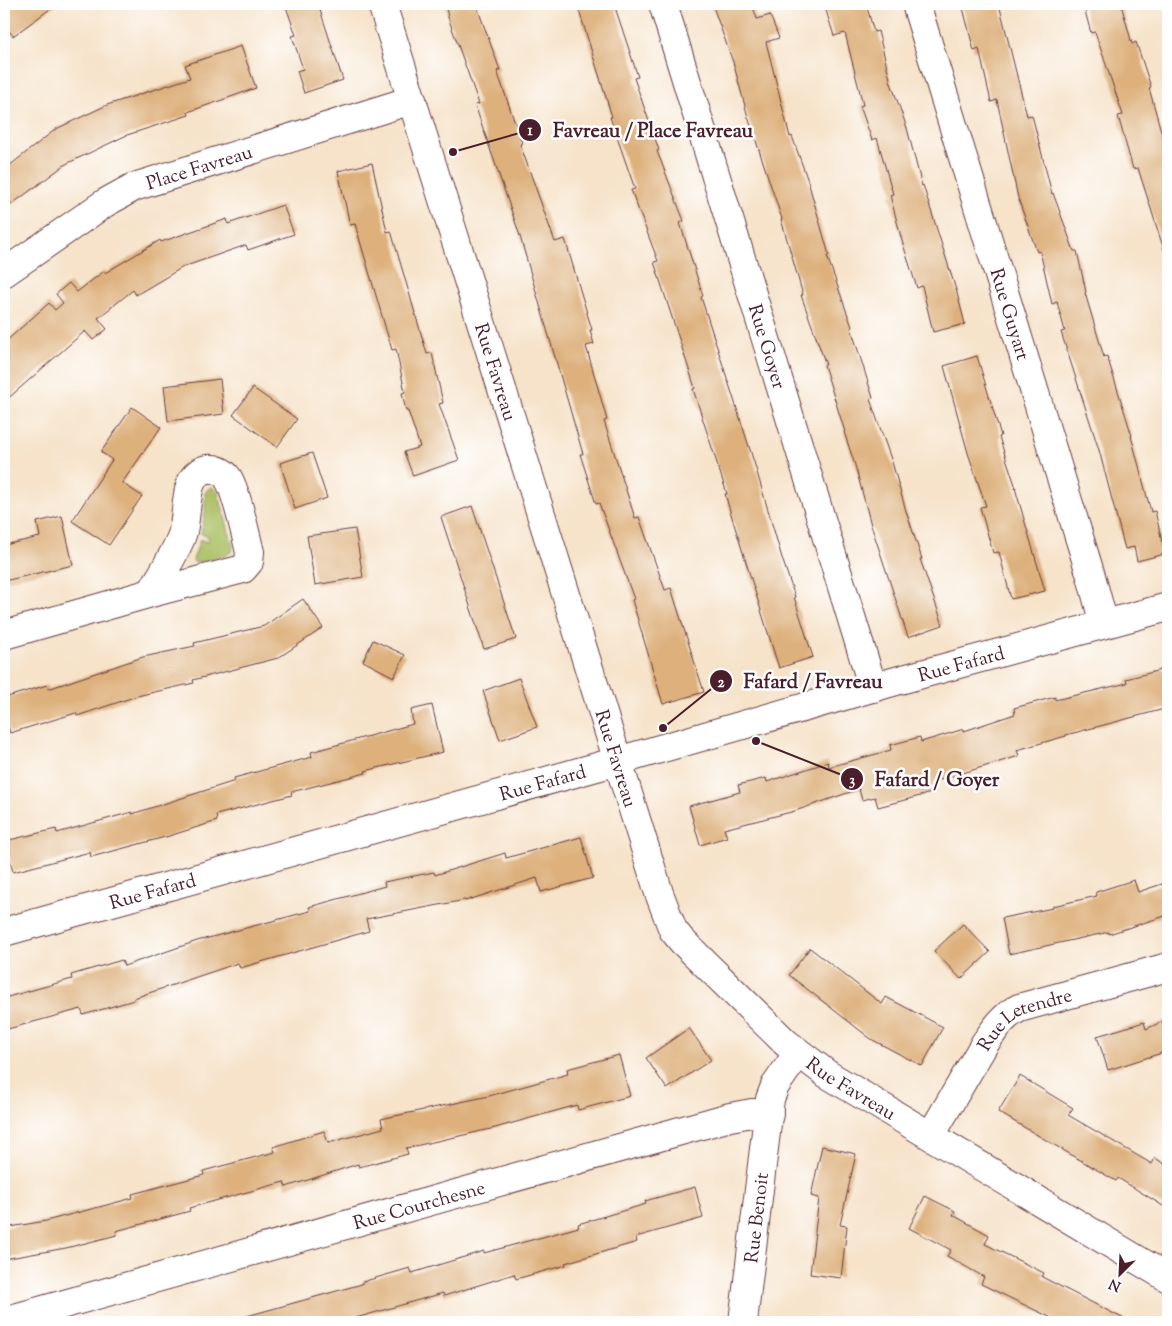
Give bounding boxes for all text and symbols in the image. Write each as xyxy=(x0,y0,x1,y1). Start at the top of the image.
callout: Favreau / Place Favreau xyxy=(518,113,763,148)
text: Favreau / Place Favreau xyxy=(553,118,754,147)
text: 1 xyxy=(527,121,533,142)
street label: Place Favreau xyxy=(143,140,256,198)
street label: Rue Guyart xyxy=(982,265,1035,364)
street label: Rue Goyer xyxy=(740,301,791,393)
street label: Rue Favreau xyxy=(466,320,522,425)
street label: Rue Fafard xyxy=(915,641,1008,690)
callout: Fafard / Favreau xyxy=(708,664,892,699)
text: Fafard / Favreau xyxy=(744,669,883,698)
text: 2 xyxy=(717,673,725,694)
street label: Rue Favreau xyxy=(587,707,643,811)
street label: Rue Fafard xyxy=(497,759,590,809)
callout: Fafard / Goyer xyxy=(840,762,1009,797)
text: Fafard / Goyer xyxy=(875,767,1000,796)
text: 3 xyxy=(849,771,855,792)
street label: Rue Fafard xyxy=(107,868,200,918)
street label: Rue Letendre xyxy=(972,983,1076,1057)
street label: Rue Favreau xyxy=(799,1052,900,1128)
street label: Rue Benoit xyxy=(739,1171,777,1265)
street label: Rue Courchesne xyxy=(351,1175,489,1238)
north arrow xyxy=(1094,1248,1144,1298)
text: N xyxy=(1106,1273,1125,1295)

